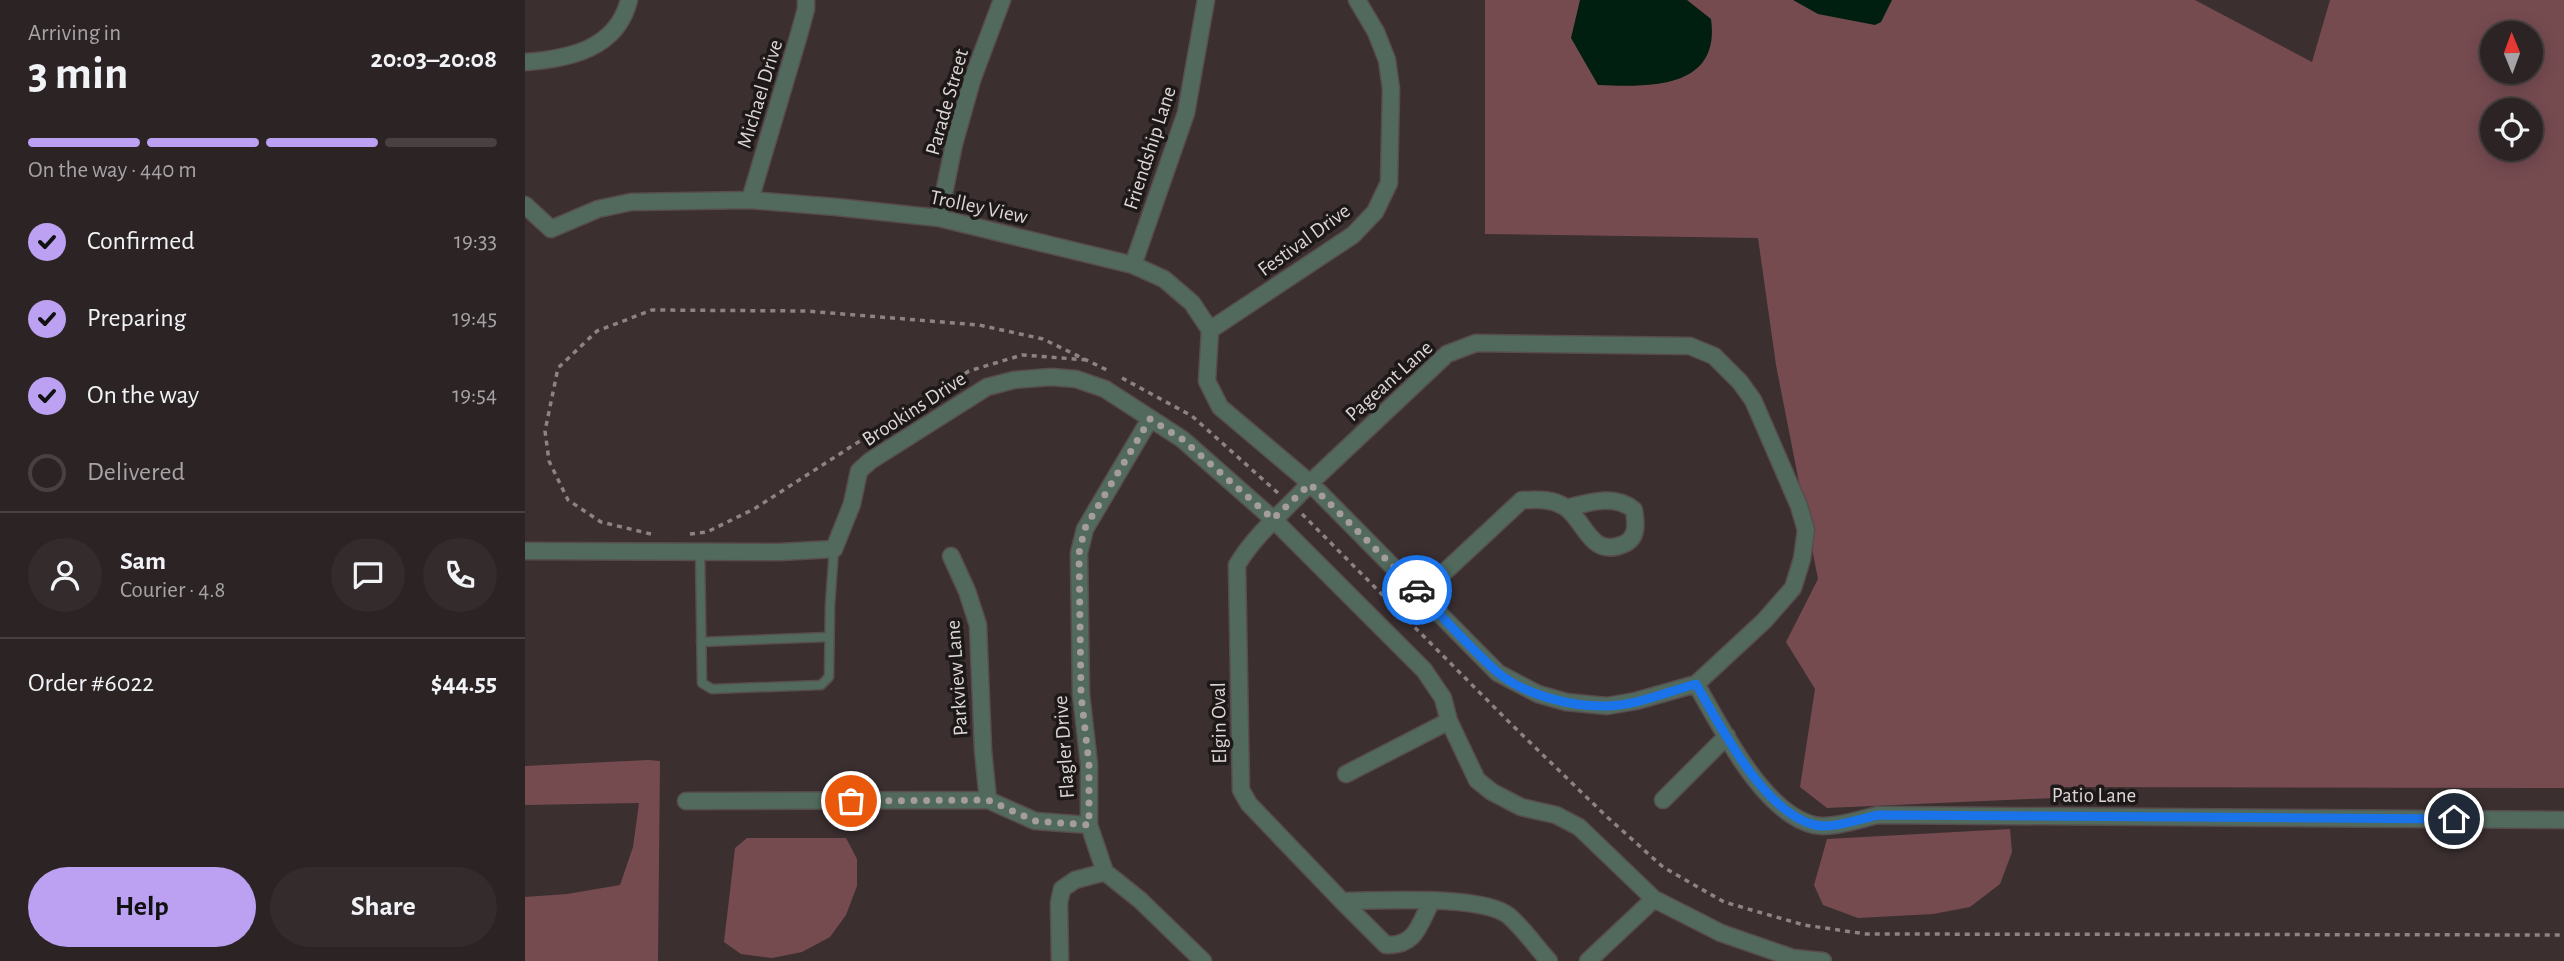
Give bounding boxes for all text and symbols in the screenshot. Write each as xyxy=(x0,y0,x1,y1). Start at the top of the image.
north arrow xyxy=(2480,21,2543,84)
map controls xyxy=(2480,21,2543,161)
text: Arriving in xyxy=(28,22,121,45)
street label: Michael Drive xyxy=(734,37,786,151)
text: 20:03–20:08 xyxy=(370,46,497,72)
street label: Parade Street xyxy=(922,46,972,158)
text: 3 min xyxy=(28,51,128,97)
street label: Friendship Lane xyxy=(1120,84,1180,212)
button: locate xyxy=(2480,98,2543,161)
text: On the way · 440 m xyxy=(28,159,197,182)
street label: Trolley View xyxy=(928,186,1030,228)
street label: Festival Drive xyxy=(1254,200,1354,280)
icon: check xyxy=(28,223,66,261)
text: Confirmed xyxy=(87,228,195,254)
text: 19:33 xyxy=(454,230,497,253)
icon: check xyxy=(28,300,66,338)
text: Preparing xyxy=(87,305,186,331)
text: 19:45 xyxy=(452,307,497,330)
street label: Pageant Lane xyxy=(1341,337,1437,425)
street label: Brookins Drive xyxy=(858,368,970,450)
icon: check xyxy=(28,377,66,415)
text: On the way xyxy=(87,382,199,408)
text: 19:54 xyxy=(452,384,497,407)
text: Delivered xyxy=(87,459,185,485)
button: person xyxy=(28,538,102,612)
button: chat xyxy=(331,538,405,612)
button: phone xyxy=(423,538,497,612)
text: Sam xyxy=(120,548,166,574)
courier xyxy=(1382,555,1452,625)
icon: car xyxy=(1398,571,1436,609)
text: Courier · 4.8 xyxy=(120,579,225,602)
street label: Parkview Lane xyxy=(942,619,972,737)
text: Order #6022 xyxy=(28,670,154,696)
text: $44.55 xyxy=(431,670,497,696)
street label: Elgin Oval xyxy=(1208,682,1230,764)
street label: Flagler Drive xyxy=(1050,695,1078,799)
pin xyxy=(821,771,881,831)
icon: bag xyxy=(832,782,870,820)
street label: Patio Lane xyxy=(2052,785,2136,806)
pin xyxy=(2424,789,2484,849)
icon: home xyxy=(2435,800,2473,838)
button: Help xyxy=(28,867,256,947)
button: Share xyxy=(270,867,497,947)

